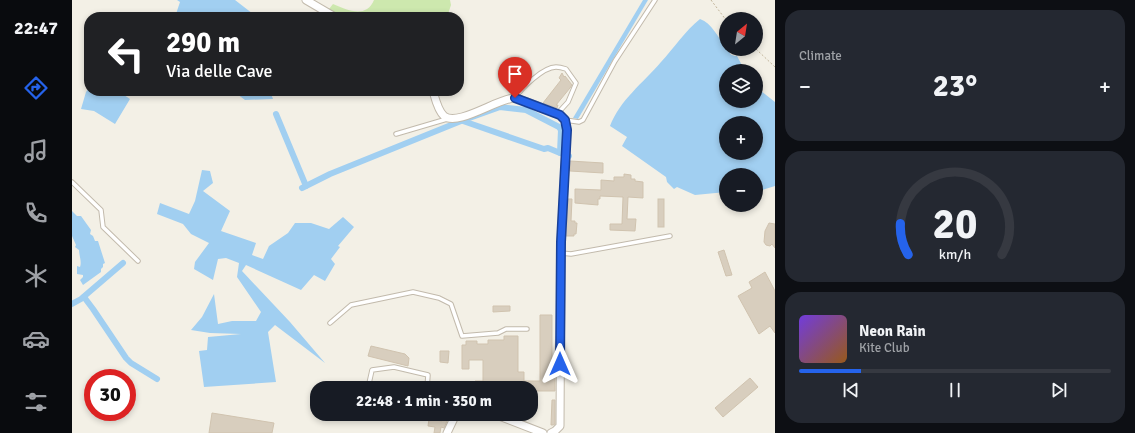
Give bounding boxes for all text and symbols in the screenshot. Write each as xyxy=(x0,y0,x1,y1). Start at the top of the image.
north arrow xyxy=(719,12,763,56)
map controls xyxy=(719,12,763,212)
text: 22:47 xyxy=(14,17,58,39)
text: 290 m xyxy=(166,26,240,60)
icon: left xyxy=(100,28,152,80)
text: Climate xyxy=(799,48,842,64)
pin xyxy=(498,57,532,98)
text: Via delle Cave xyxy=(166,60,273,82)
icon: arrive xyxy=(504,63,526,85)
button: layers xyxy=(719,64,763,108)
text: 23° xyxy=(933,68,977,105)
text: − xyxy=(799,73,811,100)
text: + xyxy=(1099,73,1111,100)
icon: directions xyxy=(22,74,50,102)
button: + xyxy=(719,116,763,160)
icon: music xyxy=(22,137,50,165)
button: − xyxy=(719,168,763,212)
text: 20 xyxy=(933,198,977,249)
icon: phone xyxy=(22,199,50,227)
text: km/h xyxy=(939,245,971,262)
icon: climate xyxy=(22,262,50,290)
text: Neon Rain xyxy=(859,322,926,340)
icon: car xyxy=(22,325,50,353)
text: Kite Club xyxy=(859,340,910,356)
position arrow xyxy=(539,343,581,385)
speed limit sign: 30 xyxy=(84,369,136,421)
icon: previous xyxy=(840,379,862,401)
icon: pause xyxy=(944,379,966,401)
icon: next xyxy=(1048,379,1070,401)
icon: filters xyxy=(22,388,50,416)
text: 22:48 · 1 min · 350 m xyxy=(356,392,492,410)

